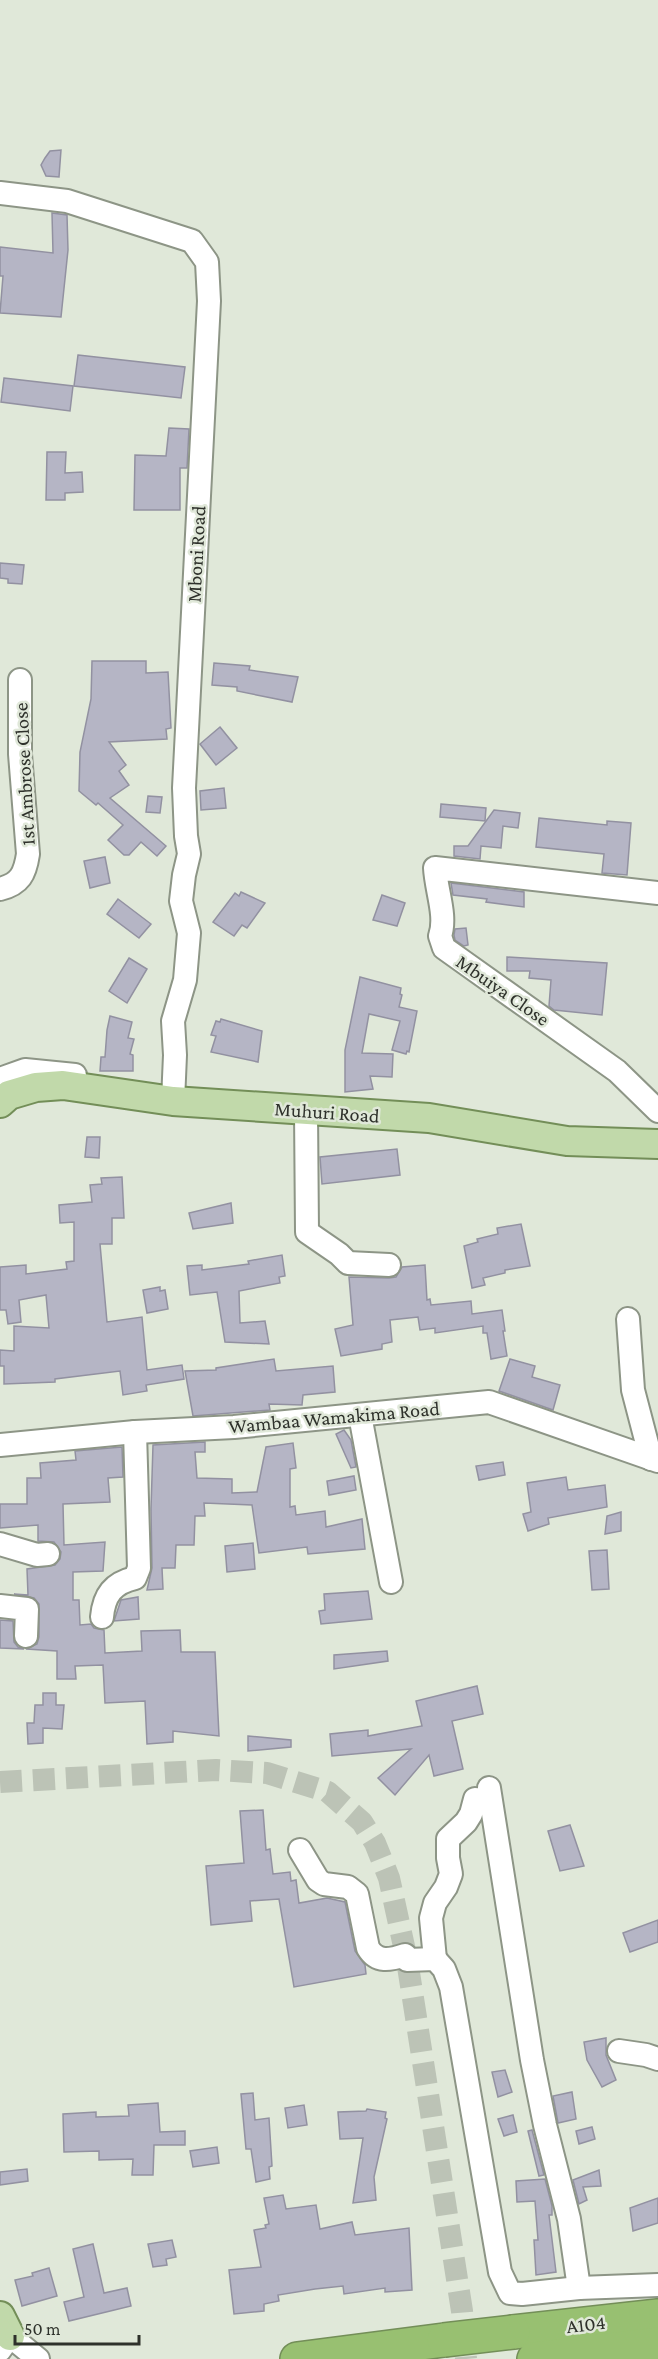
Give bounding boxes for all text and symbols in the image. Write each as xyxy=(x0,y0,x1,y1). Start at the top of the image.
street label: Mboni Road xyxy=(182,504,210,603)
street label: 1st Ambrose Close xyxy=(9,702,39,846)
street label: Mbuiya Close xyxy=(452,950,554,1031)
street label: Muhuri Road xyxy=(274,1097,381,1127)
street label: Wambaa Wamakima Road xyxy=(228,1397,441,1437)
scale bar xyxy=(15,2308,140,2346)
street label: A104 xyxy=(565,2311,607,2337)
text: 50 m xyxy=(24,2319,61,2339)

